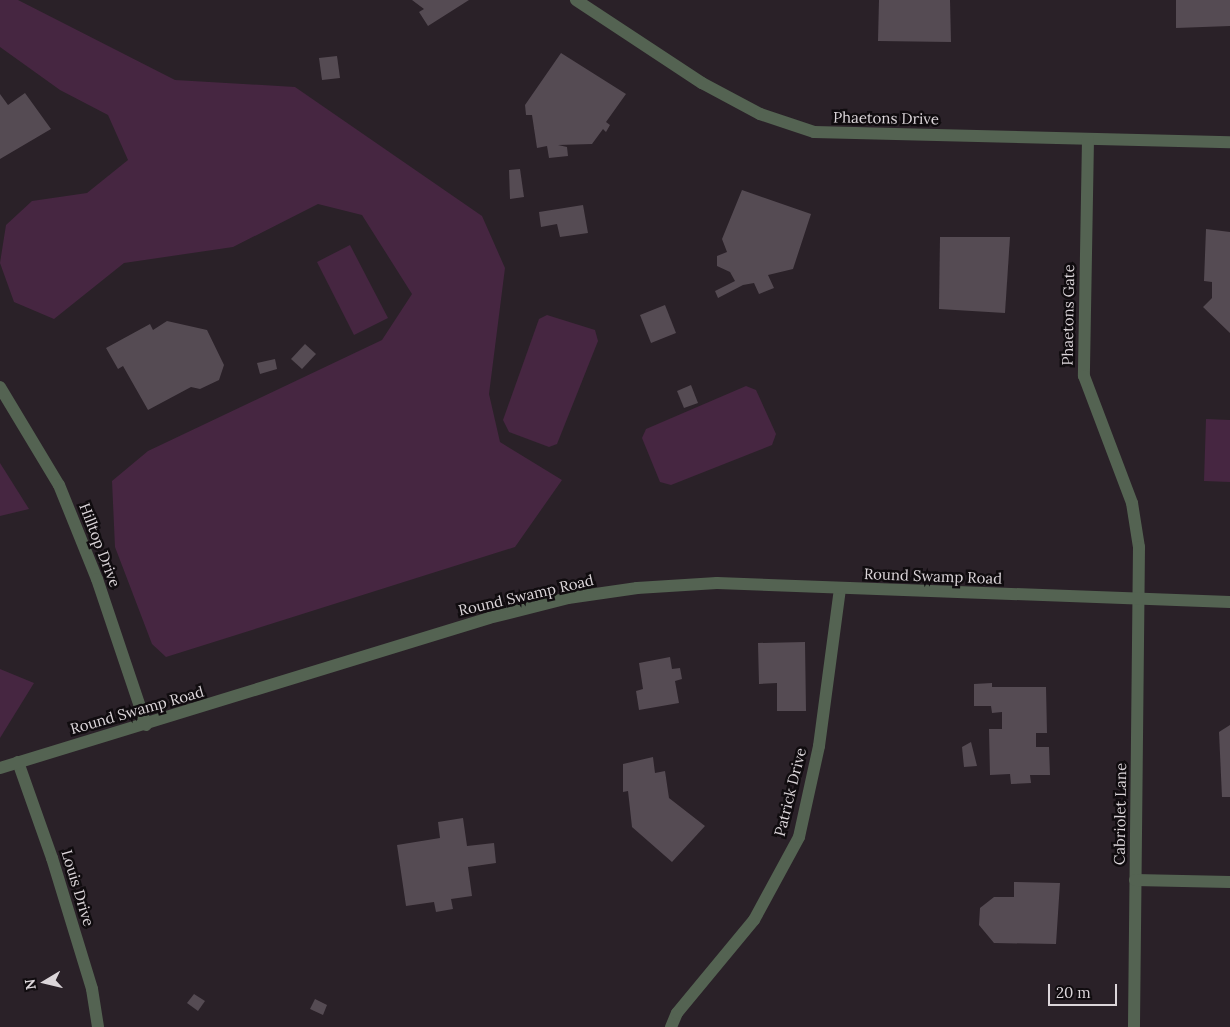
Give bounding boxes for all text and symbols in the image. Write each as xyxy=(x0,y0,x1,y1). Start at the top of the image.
street label: Phaetons Drive xyxy=(833,108,939,128)
street label: Phaetons Gate xyxy=(1058,264,1078,366)
street label: Hilltop Drive xyxy=(76,500,124,590)
street label: Round Swamp Road xyxy=(864,565,1002,587)
street label: Round Swamp Road xyxy=(457,571,595,619)
street label: Round Swamp Road xyxy=(68,682,206,738)
street label: Patrick Drive xyxy=(770,746,810,838)
street label: Cabriolet Lane xyxy=(1110,763,1130,865)
street label: Louis Drive xyxy=(58,848,98,928)
north arrow xyxy=(20,957,70,1007)
scale bar xyxy=(1050,974,1119,1006)
text: N xyxy=(20,978,40,991)
text: 20 m xyxy=(1056,983,1091,1002)

